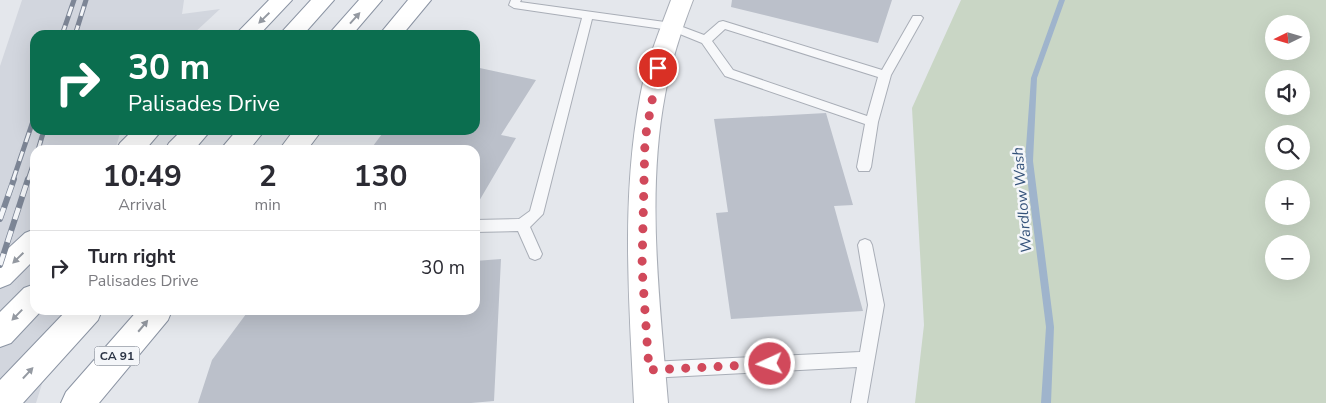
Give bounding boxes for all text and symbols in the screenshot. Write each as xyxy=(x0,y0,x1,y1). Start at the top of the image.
one-way arrow xyxy=(258,11,270,23)
one-way arrow xyxy=(349,12,361,24)
north arrow xyxy=(1265,15,1310,60)
map controls xyxy=(1265,15,1310,280)
text: 30 m xyxy=(128,44,210,91)
pin xyxy=(637,47,679,89)
icon: right xyxy=(45,50,110,115)
icon: arrive xyxy=(644,54,672,82)
button: sound xyxy=(1265,70,1310,115)
text: Palisades Drive xyxy=(128,89,280,119)
button: search xyxy=(1265,125,1310,170)
water label: Wardlow Wash xyxy=(1007,146,1037,254)
text: 10:49 xyxy=(103,156,182,197)
text: 2 xyxy=(259,156,277,197)
text: 130 xyxy=(353,156,407,197)
button: + xyxy=(1265,180,1310,225)
text: Arrival xyxy=(118,194,166,216)
text: min xyxy=(254,194,281,216)
text: m xyxy=(374,194,387,216)
button: − xyxy=(1265,235,1310,280)
text: Turn right xyxy=(88,244,175,270)
one-way arrow xyxy=(12,252,24,264)
icon: right xyxy=(45,254,73,282)
text: 30 m xyxy=(421,255,465,281)
text: Palisades Drive xyxy=(88,270,198,292)
one-way arrow xyxy=(12,309,24,321)
one-way arrow xyxy=(138,319,149,332)
position arrow xyxy=(743,337,795,389)
road number: CA 91 xyxy=(94,346,140,366)
one-way arrow xyxy=(22,368,34,380)

